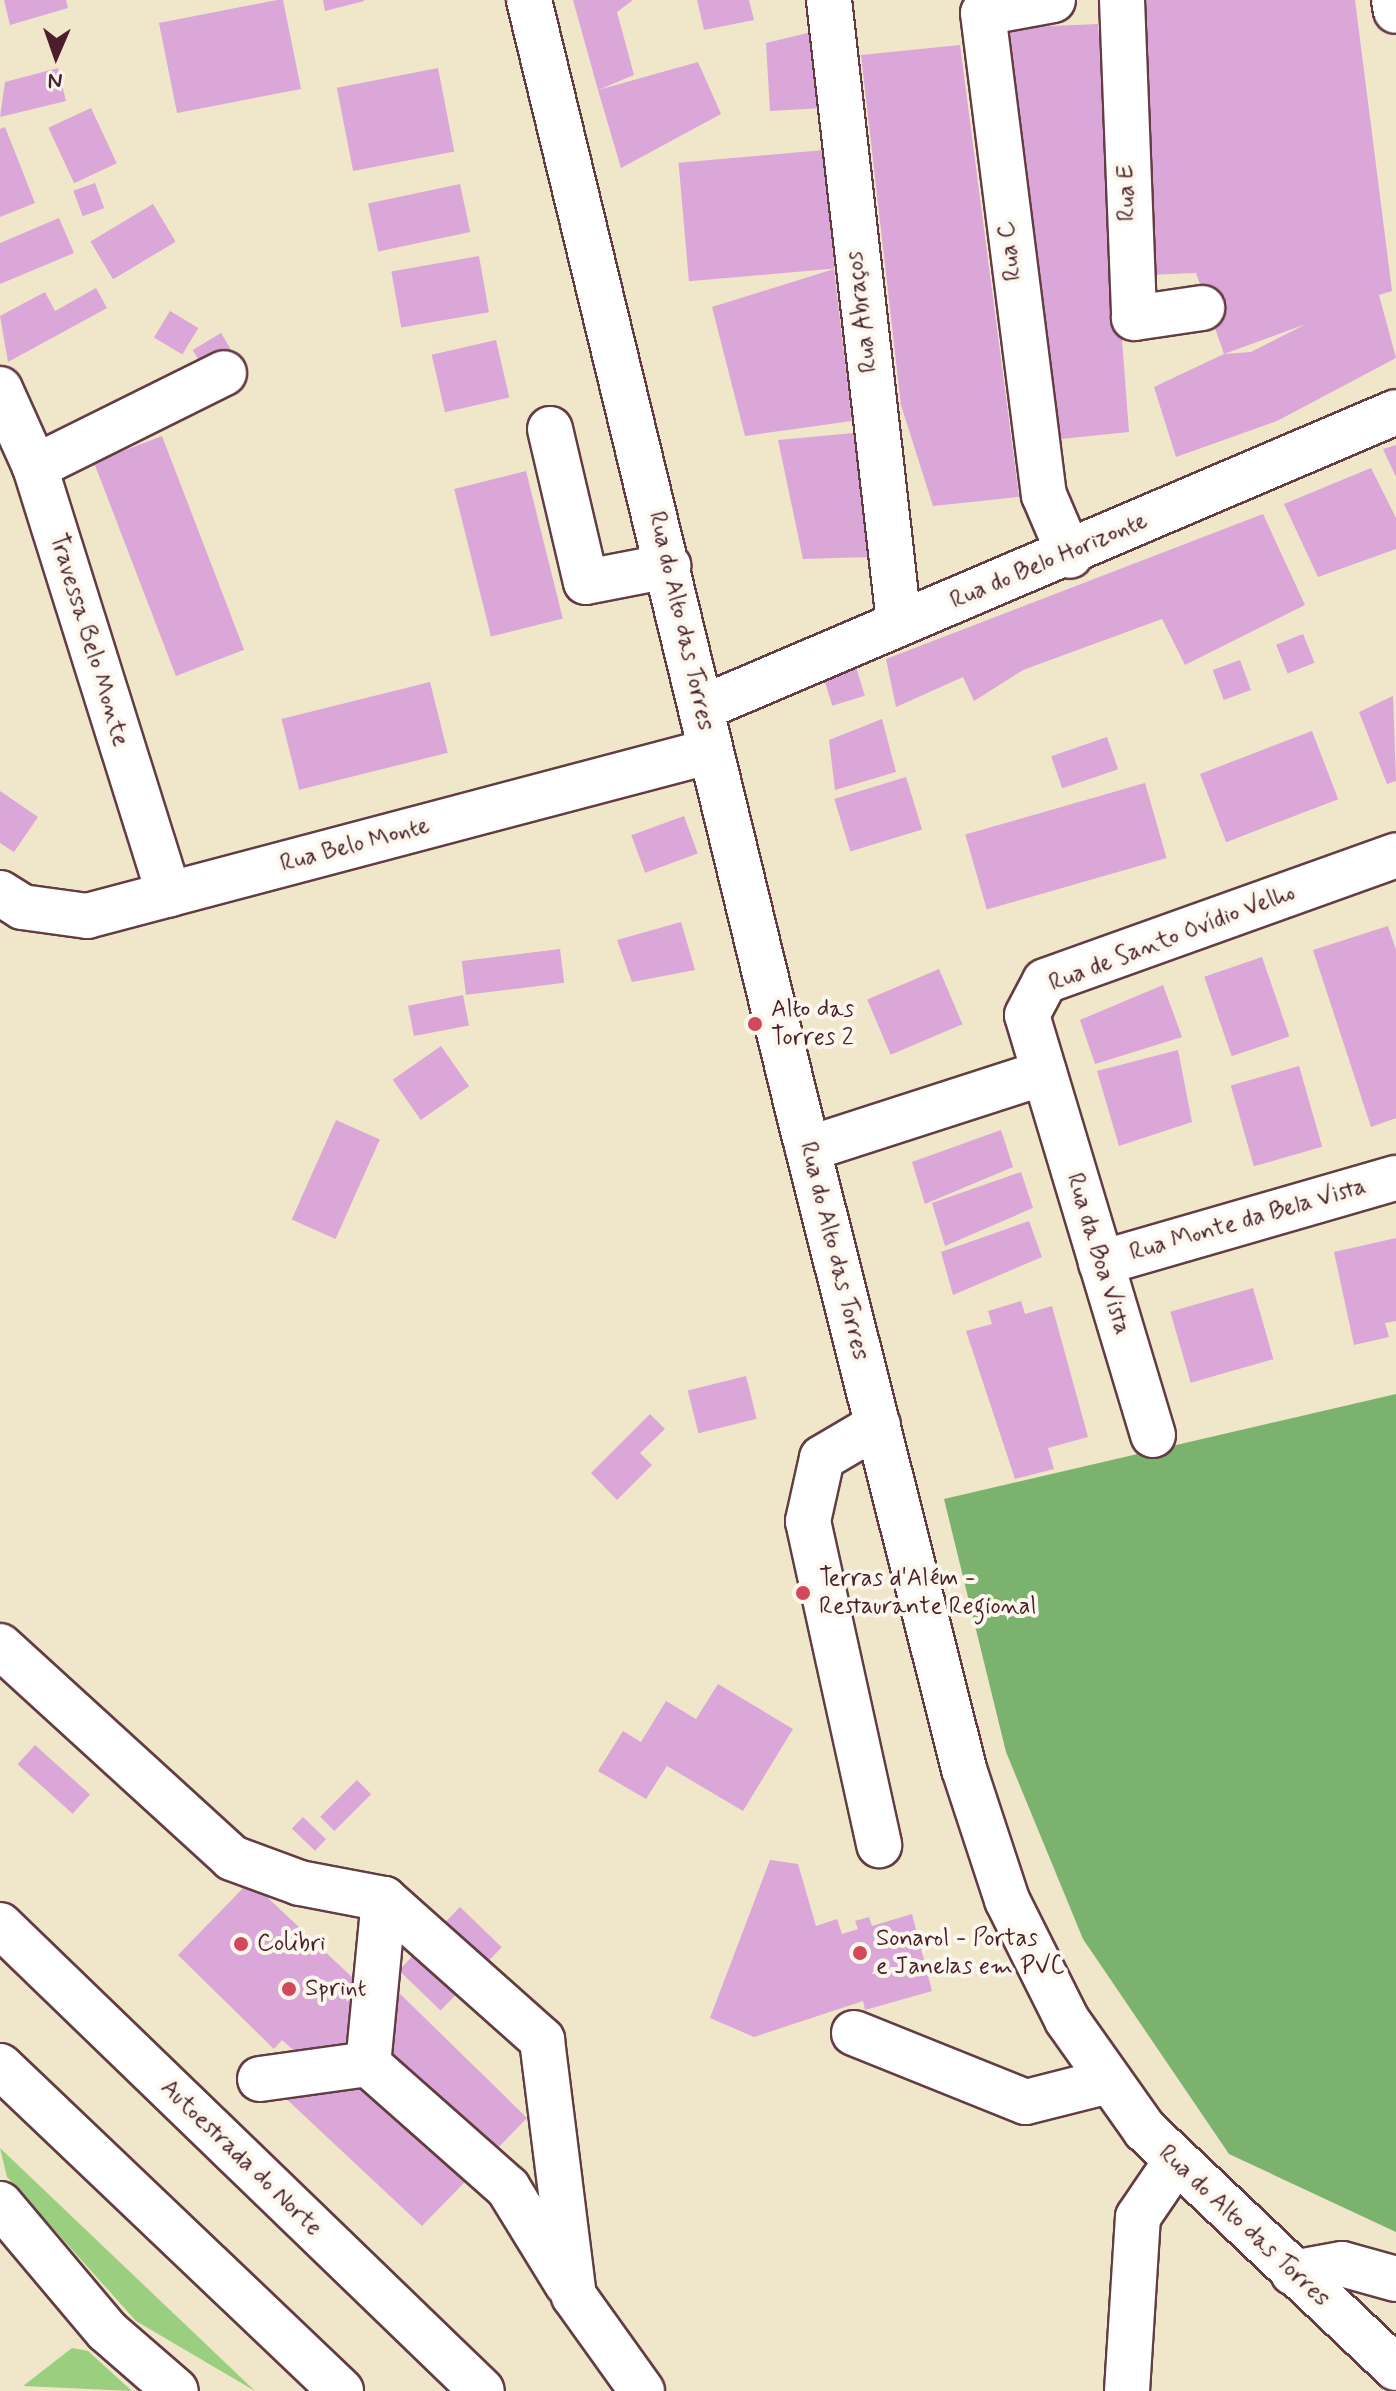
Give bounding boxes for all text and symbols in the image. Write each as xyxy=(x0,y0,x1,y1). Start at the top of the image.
north arrow xyxy=(16,16,96,96)
text: N xyxy=(47,66,63,94)
street label: Rua E xyxy=(1113,164,1141,222)
street label: Rua C xyxy=(992,219,1028,283)
street label: Rua Abraços xyxy=(840,250,884,374)
street label: Rua do Belo Horizonte xyxy=(944,506,1154,616)
street label: Rua do Alto das Torres xyxy=(642,510,720,732)
street label: Travessa Belo Monte xyxy=(44,534,134,746)
street label: Rua Belo Monte xyxy=(275,811,435,879)
street label: Rua de Santo Ovídio Velho xyxy=(1047,879,1297,997)
place label: Alto das Torres 2 xyxy=(771,996,854,1052)
marker: Alto das Torres 2 xyxy=(746,1015,764,1033)
street label: Rua do Alto das Torres xyxy=(793,1141,875,1361)
street label: Rua da Boa Vista xyxy=(1060,1171,1136,1337)
street label: Rua Monte da Bela Vista xyxy=(1126,1172,1370,1268)
place label: Terras d'Além - Restaurante Regional xyxy=(819,1565,1038,1621)
marker: Terras d'Além - Restaurante Regional xyxy=(794,1584,812,1602)
place label: Sonarol - Portas e Janelas em PVC xyxy=(876,1925,1064,1981)
place label: Colibri xyxy=(257,1930,325,1958)
marker: Colibri xyxy=(232,1935,250,1953)
marker: Sonarol - Portas e Janelas em PVC xyxy=(851,1944,869,1962)
place label: Sprint xyxy=(305,1975,367,2003)
marker: Sprint xyxy=(280,1980,298,1998)
street label: Autoestrada do Norte xyxy=(155,2074,327,2242)
street label: Rua do Alto das Torres xyxy=(1154,2140,1334,2312)

